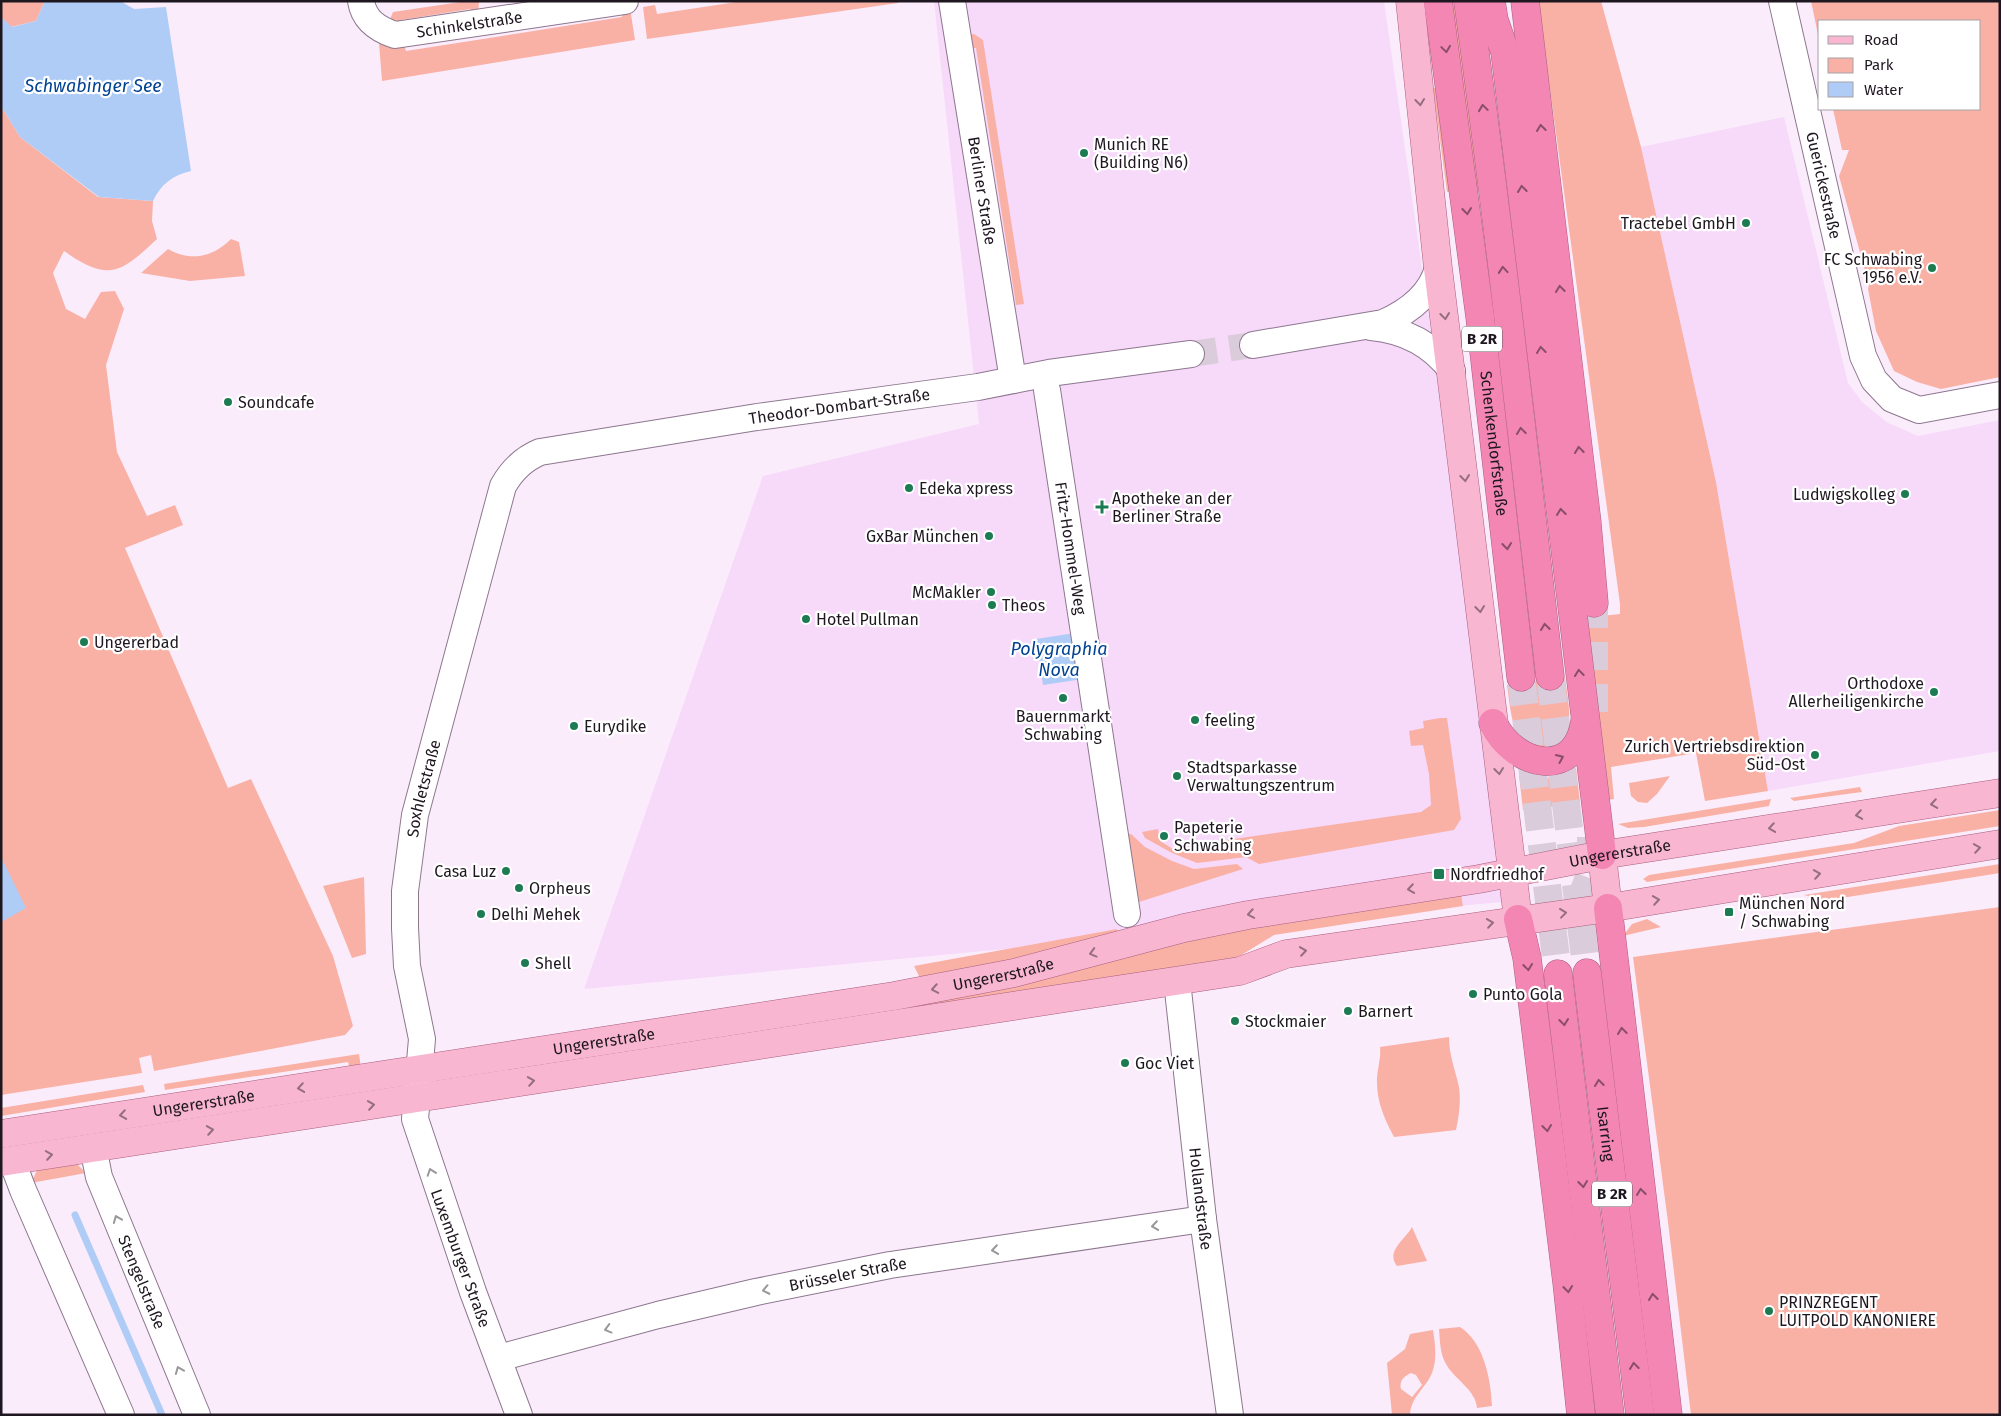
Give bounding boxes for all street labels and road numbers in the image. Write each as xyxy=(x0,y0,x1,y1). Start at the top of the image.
street label: Schinkelstraße xyxy=(415,7,524,42)
street label: Guerickestraße xyxy=(1802,130,1845,241)
street label: Berliner Straße xyxy=(964,135,1000,246)
road number: B 2R xyxy=(1462,326,1502,352)
street label: Schenkendorfstraße xyxy=(1476,370,1512,517)
street label: Theodor-Dombart-Straße xyxy=(747,385,931,428)
street label: Fritz-Hommel-Weg xyxy=(1051,480,1090,617)
street label: Soxhletstraße xyxy=(403,738,445,838)
street label: Ungererstraße xyxy=(1567,835,1672,871)
street label: Ungererstraße xyxy=(951,954,1056,995)
street label: Ungererstraße xyxy=(552,1024,656,1059)
street label: Ungererstraße xyxy=(151,1086,256,1120)
street label: Isarring xyxy=(1593,1105,1619,1163)
street label: Hollandstraße xyxy=(1185,1146,1216,1251)
road number: B 2R xyxy=(1592,1182,1632,1206)
street label: Luxemburger Straße xyxy=(427,1186,494,1330)
street label: Stengelstraße xyxy=(114,1232,169,1332)
street label: Brüsseler Straße xyxy=(787,1254,908,1295)

